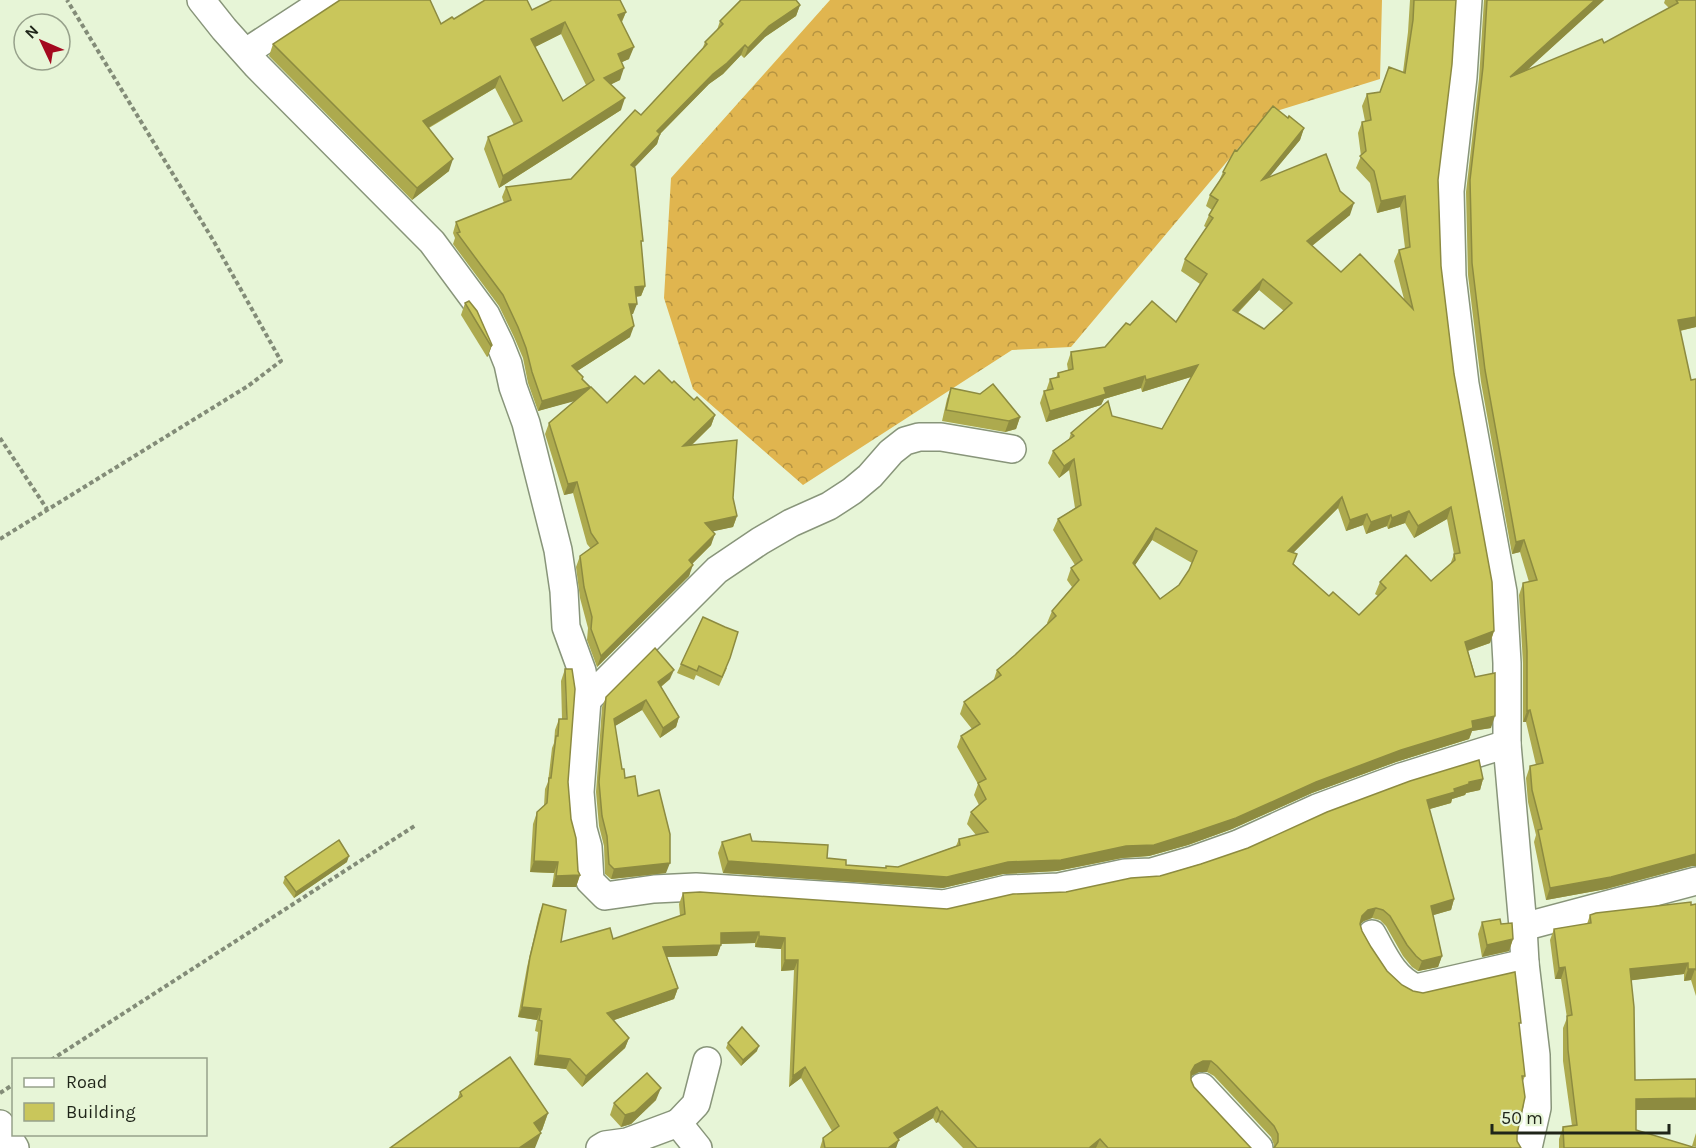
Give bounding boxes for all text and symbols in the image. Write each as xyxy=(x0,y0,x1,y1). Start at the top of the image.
north arrow xyxy=(12,12,72,72)
text: N xyxy=(21,21,42,43)
legend xyxy=(12,1058,207,1136)
text: Road xyxy=(66,1071,107,1093)
scale bar xyxy=(1492,1097,1669,1135)
text: Building xyxy=(66,1101,136,1123)
text: 50 m xyxy=(1501,1107,1543,1129)

